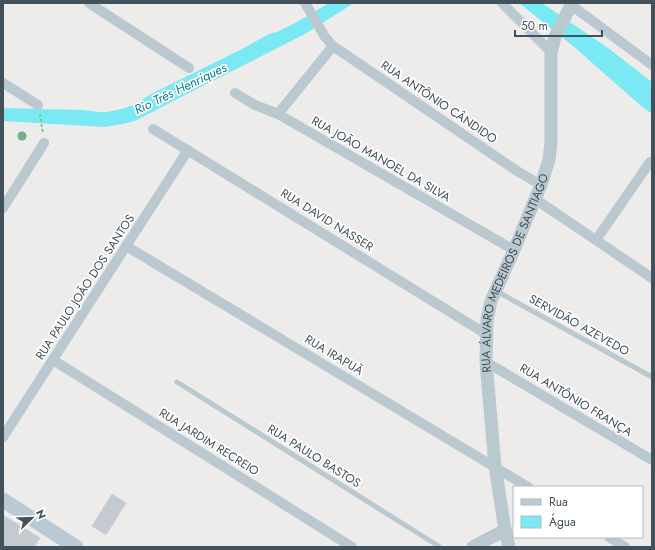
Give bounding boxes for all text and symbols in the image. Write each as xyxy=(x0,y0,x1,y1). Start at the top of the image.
scale bar xyxy=(515,12,602,38)
text: 50 m xyxy=(521,17,548,35)
street label: RUA ANTÔNIO CÂNDIDO xyxy=(377,56,501,148)
water label: Rio Três Henriques xyxy=(131,57,230,119)
street label: RUA JOÃO MANOEL DA SILVA xyxy=(308,112,454,206)
street label: RUA ÁLVARO MEDEIROS DE SANTIAGO xyxy=(477,171,553,373)
street label: RUA DAVID NASSER xyxy=(277,184,377,256)
street label: RUA PAULO JOÃO DOS SANTOS xyxy=(31,210,139,363)
street label: SERVIDÃO AZEVEDO xyxy=(525,290,633,360)
street label: RUA IRAPUÃ xyxy=(301,330,367,380)
street label: RUA ANTÔNIO FRANÇA xyxy=(516,359,636,441)
street label: RUA JARDIM RECREIO xyxy=(155,404,263,480)
street label: RUA PAULO BASTOS xyxy=(264,420,365,492)
legend xyxy=(513,486,643,538)
text: Rua xyxy=(549,493,568,511)
north arrow xyxy=(12,498,52,538)
text: N xyxy=(32,507,50,521)
text: Água xyxy=(549,513,576,531)

